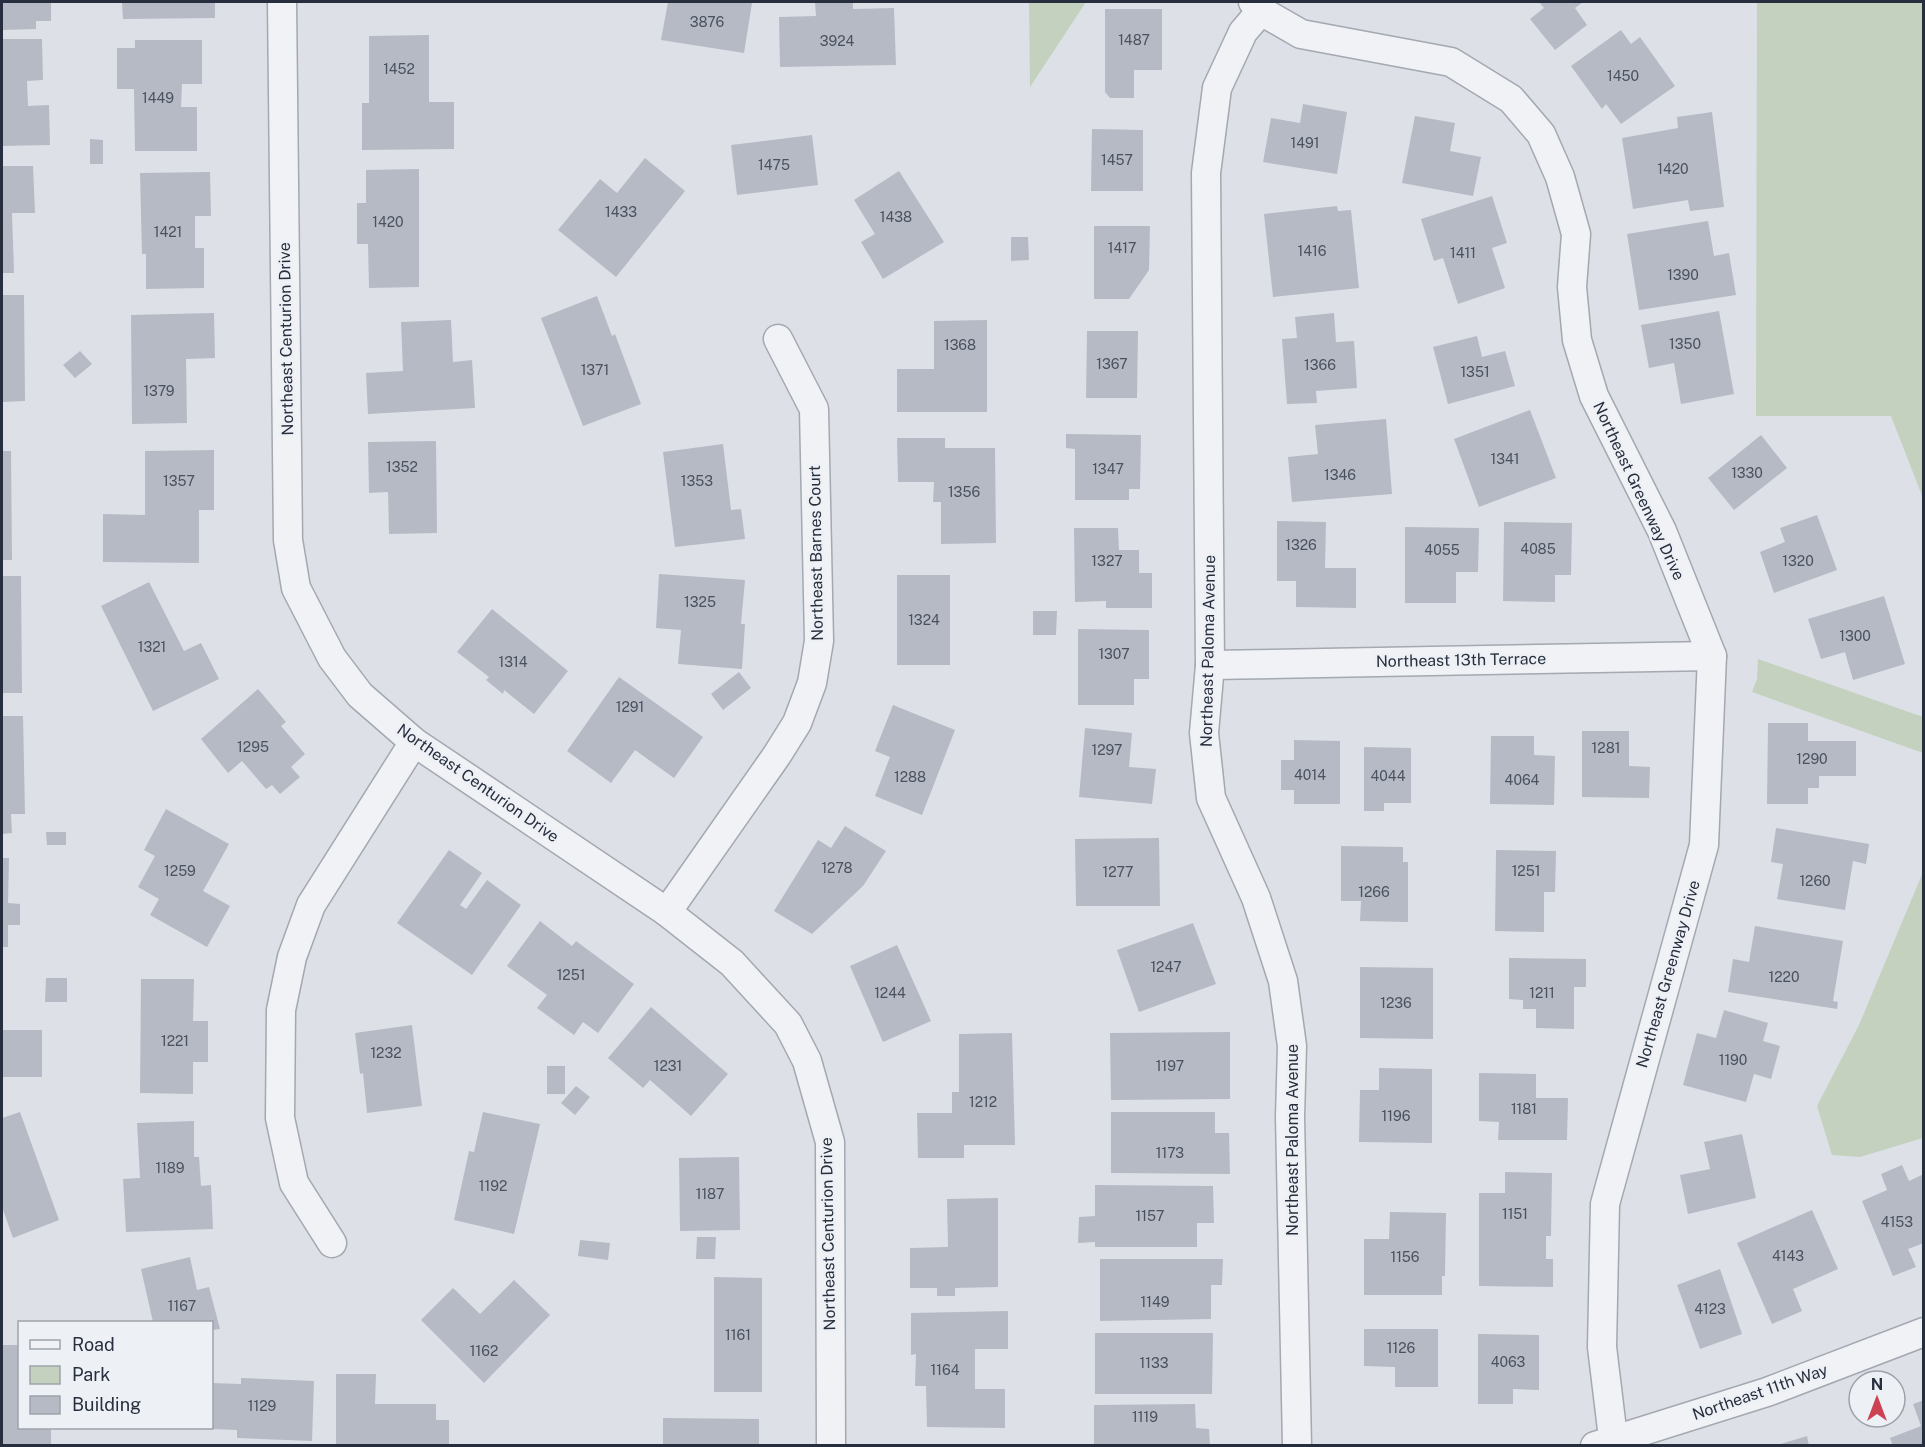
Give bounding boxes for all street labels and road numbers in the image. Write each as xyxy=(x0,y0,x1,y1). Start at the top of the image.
street label: Northeast Centurion Drive xyxy=(275,242,297,436)
street label: Northeast Greenway Drive xyxy=(1589,399,1689,583)
street label: Northeast Barnes Court xyxy=(805,465,827,641)
street label: Northeast Paloma Avenue xyxy=(1197,555,1219,747)
street label: Northeast 13th Terrace xyxy=(1376,649,1546,671)
street label: Northeast Centurion Drive xyxy=(393,720,563,846)
street label: Northeast Greenway Drive xyxy=(1632,878,1704,1070)
street label: Northeast Paloma Avenue xyxy=(1283,1044,1302,1236)
street label: Northeast Centurion Drive xyxy=(817,1137,839,1331)
street label: Northeast 11th Way xyxy=(1690,1360,1831,1424)

